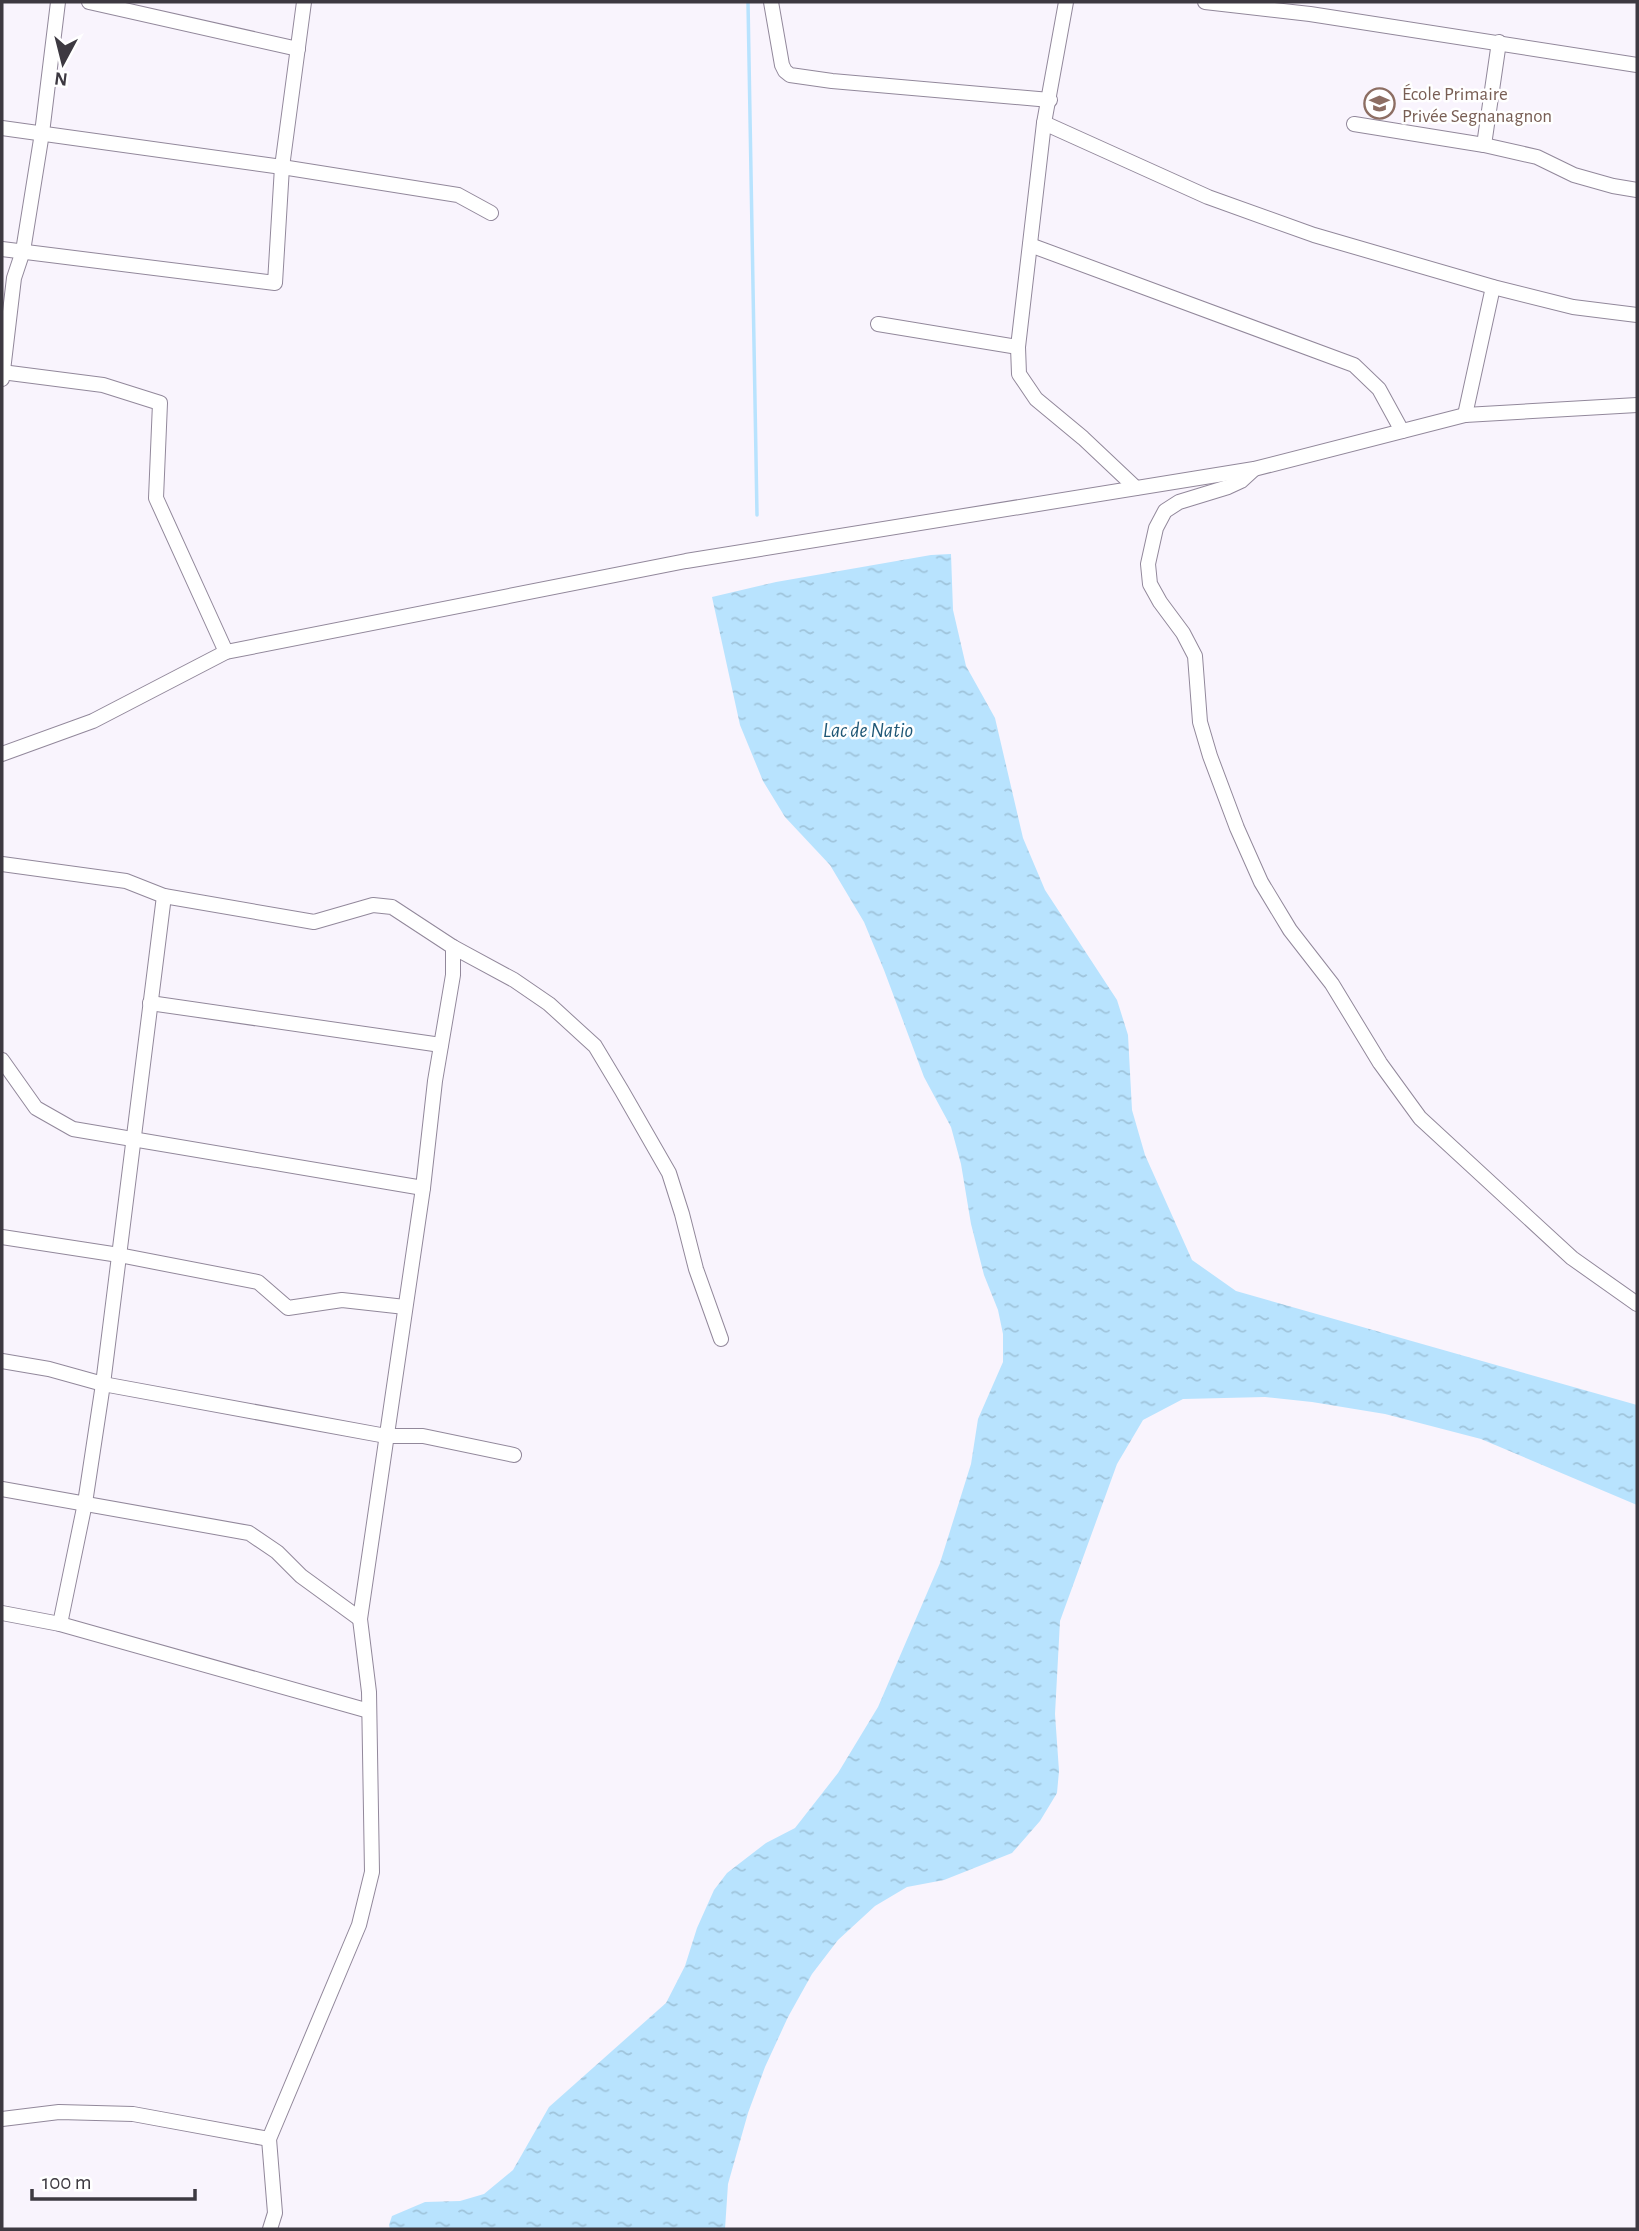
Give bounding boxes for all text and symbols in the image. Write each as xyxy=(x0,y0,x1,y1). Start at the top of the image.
north arrow xyxy=(28,28,98,98)
text: N xyxy=(53,68,69,89)
place label: École Primaire Privée Segnanagnon xyxy=(1402,83,1552,126)
school or university icon: École Primaire Privée Segnanagnon xyxy=(1362,87,1396,121)
water label: Lac de Natio xyxy=(823,720,913,741)
scale bar xyxy=(32,2158,194,2202)
text: 100 m xyxy=(42,2172,92,2193)

